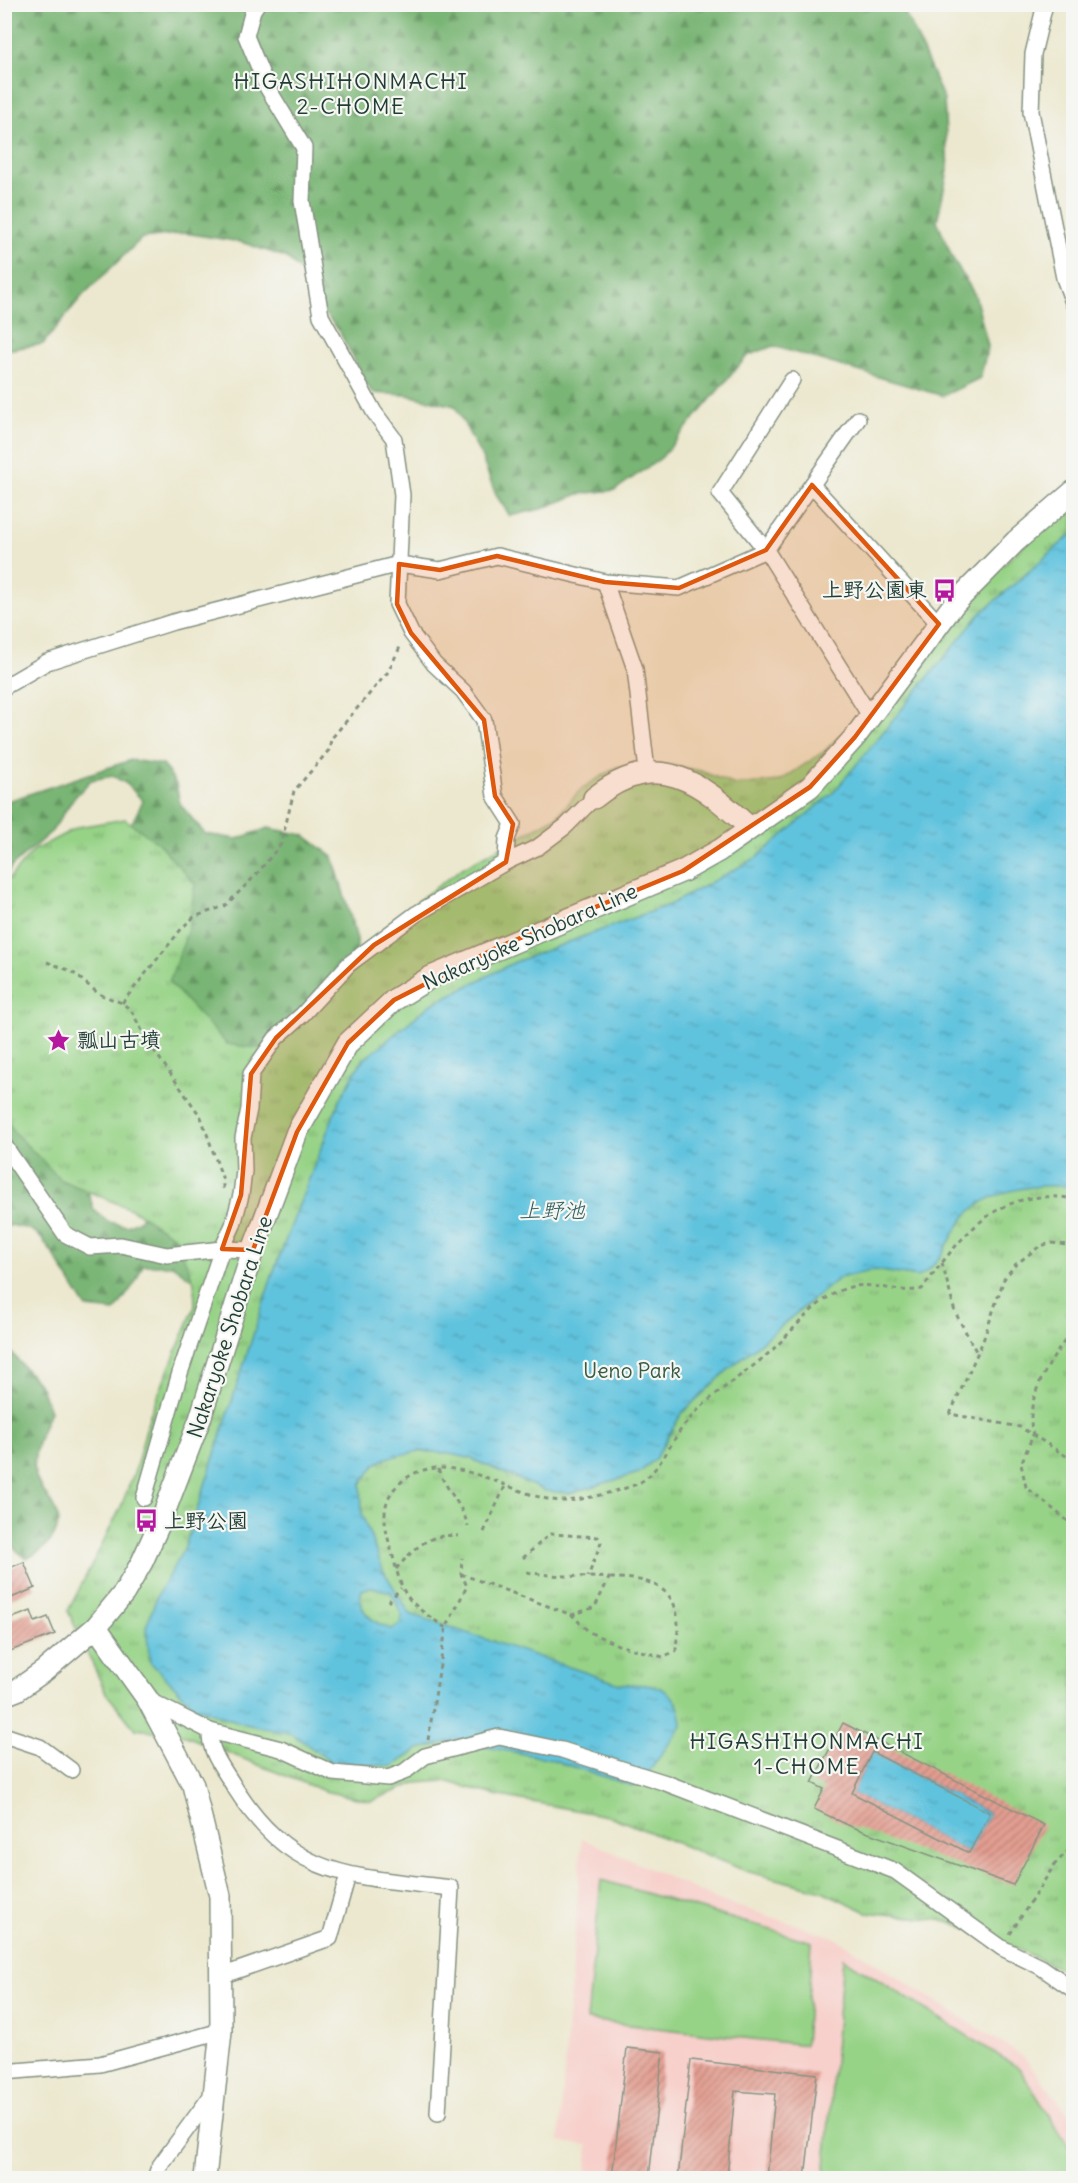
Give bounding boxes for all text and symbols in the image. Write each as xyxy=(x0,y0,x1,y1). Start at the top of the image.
district label: HIGASHIHONMACHI 2-CHOME xyxy=(234,67,468,120)
place label: 上野公園東 xyxy=(822,576,927,603)
bus stop icon: 上野公園東 xyxy=(932,577,958,603)
street label: Nakaryoke Shobara Line xyxy=(418,877,641,996)
place label: 瓢山古墳 xyxy=(77,1026,161,1053)
place icon: 瓢山古墳 xyxy=(46,1027,72,1053)
water label: 上野池 xyxy=(519,1196,586,1224)
street label: Nakaryoke Shobara Line xyxy=(181,1212,278,1441)
park label: Ueno Park xyxy=(583,1357,681,1384)
place label: 上野公園 xyxy=(164,1507,248,1534)
bus stop icon: 上野公園 xyxy=(133,1508,159,1534)
district label: HIGASHIHONMACHI 1-CHOME xyxy=(690,1727,924,1780)

